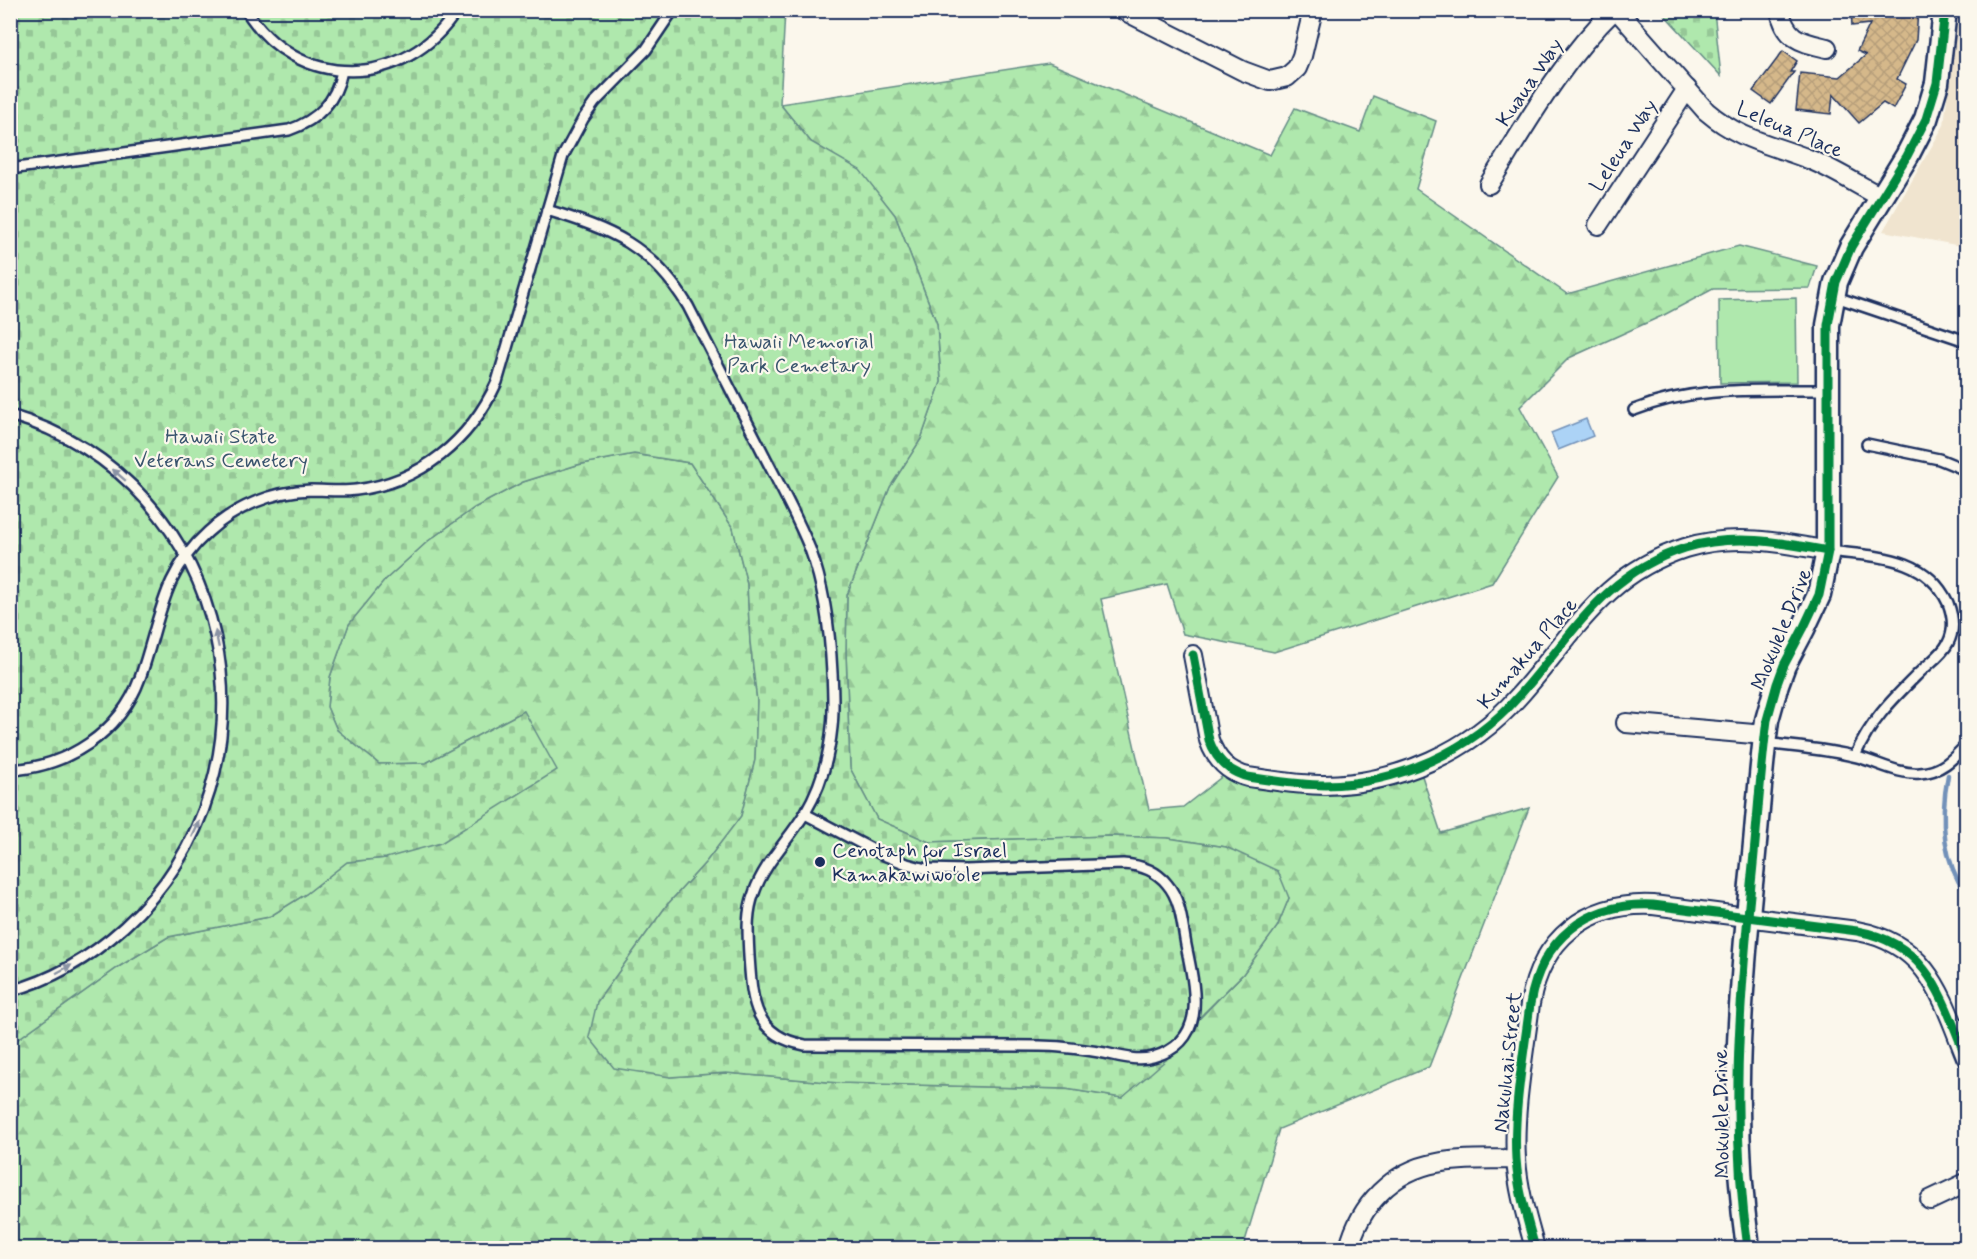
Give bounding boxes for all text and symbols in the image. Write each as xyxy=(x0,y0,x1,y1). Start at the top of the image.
street label: Kuaua Way xyxy=(1490,33,1570,132)
street label: Leleua Way xyxy=(1583,94,1664,197)
street label: Leleua Place xyxy=(1732,95,1847,165)
park label: Hawaii Memorial Park Cemetary xyxy=(724,328,874,380)
park label: Hawaii State Veterans Cemetery xyxy=(134,423,308,475)
one-way arrow xyxy=(112,469,127,482)
street label: Mokulele Drive xyxy=(1745,564,1819,695)
street label: Kumakua Place xyxy=(1471,592,1584,716)
one-way arrow xyxy=(212,629,221,648)
one-way arrow xyxy=(191,821,200,838)
place label: Cenotaph for Israel Kamakawiwoʻole xyxy=(832,837,1007,889)
marker: Cenotaph for Israel Kamakawiwoʻole xyxy=(813,855,827,869)
one-way arrow xyxy=(56,964,73,974)
street label: Nakuluai Street xyxy=(1487,990,1529,1134)
street label: Mokulele Drive xyxy=(1707,1049,1737,1179)

